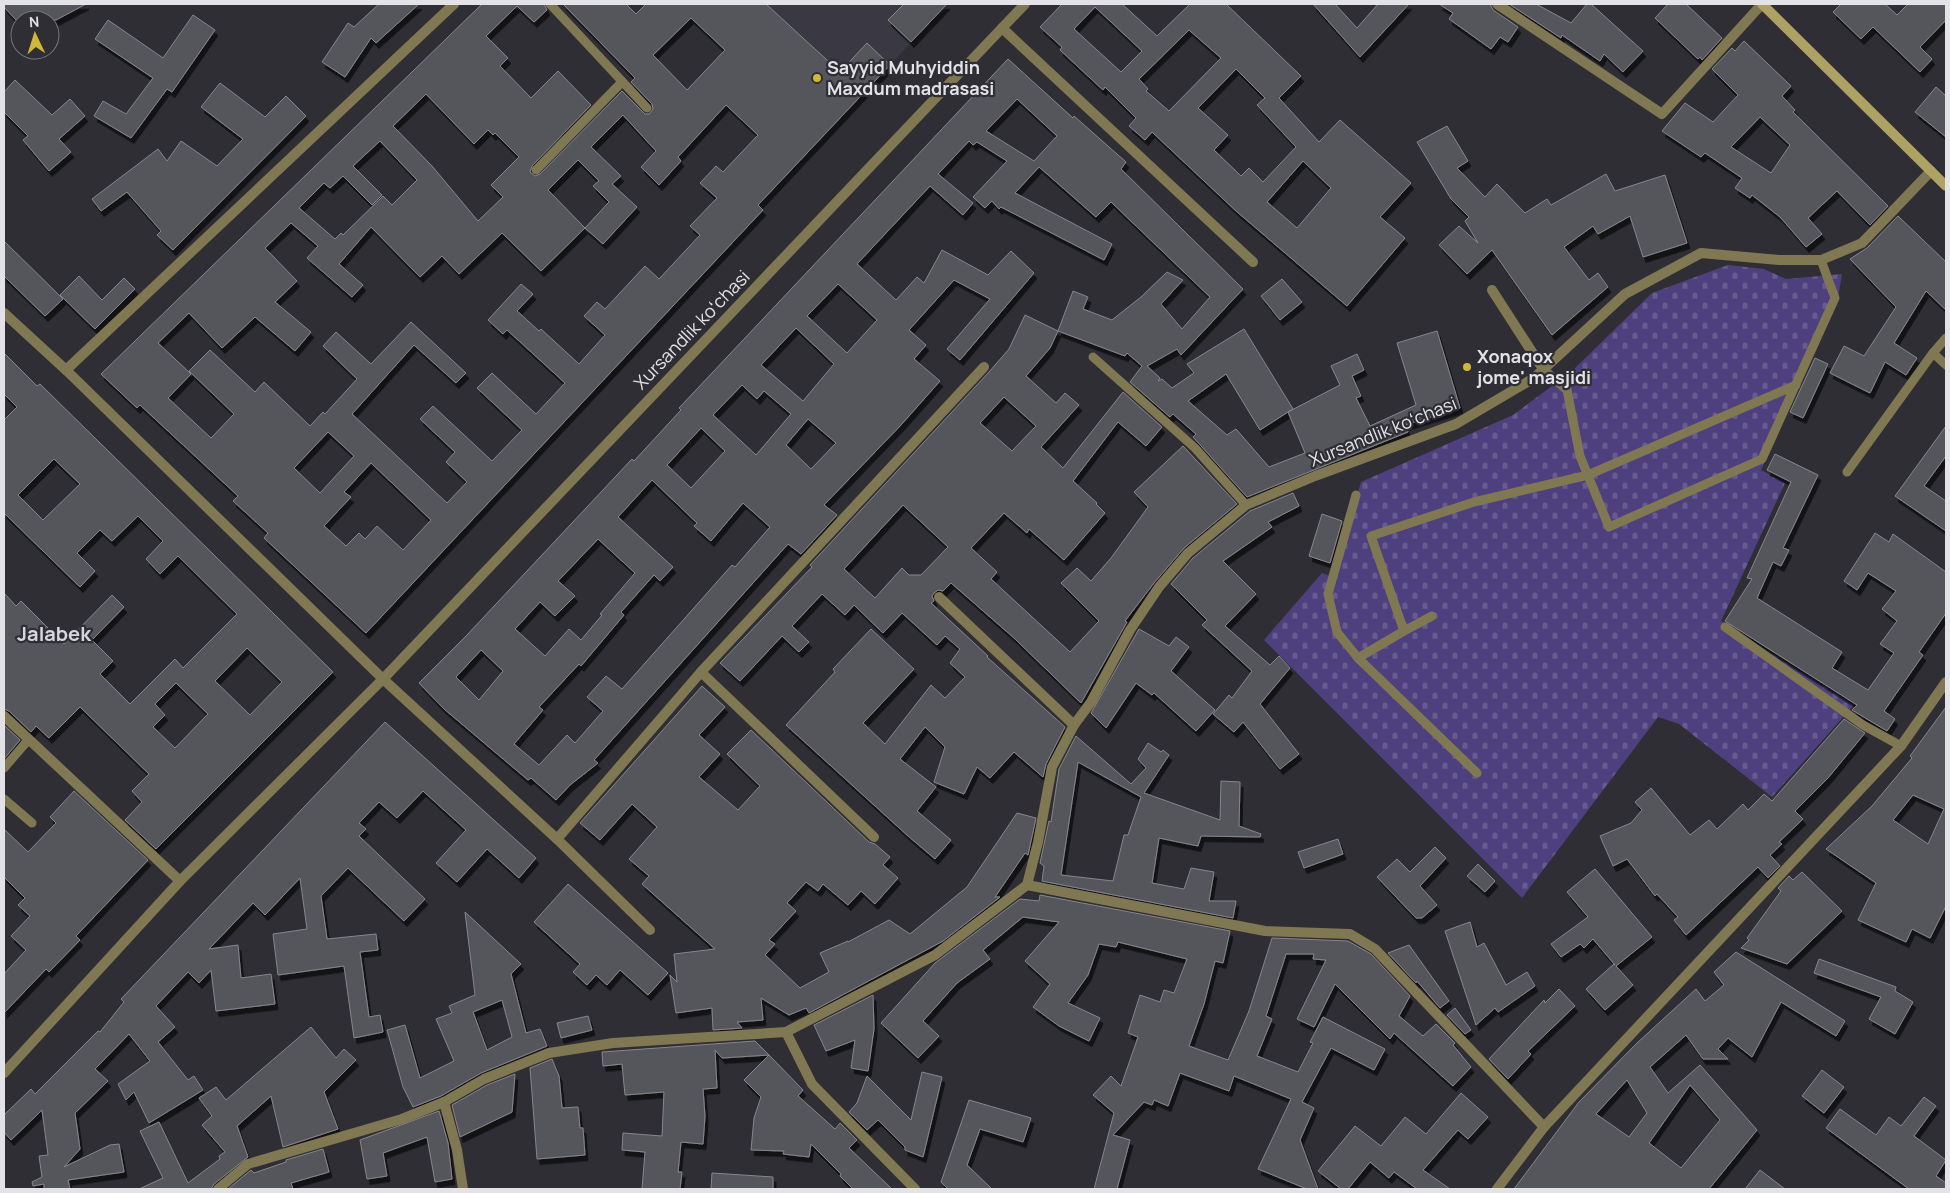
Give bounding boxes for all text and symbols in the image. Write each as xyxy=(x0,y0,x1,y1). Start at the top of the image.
north arrow xyxy=(10,10,60,60)
text: N xyxy=(28,12,40,31)
place label: Sayyid Muhyiddin Maxdum madrasasi xyxy=(827,55,994,100)
marker: Sayyid Muhyiddin Maxdum madrasasi xyxy=(811,72,823,84)
street label: Xursandlik koʻchasi xyxy=(628,264,754,394)
place label: Xonaqox jome' masjidi xyxy=(1476,344,1591,389)
marker: Xonaqox jome' masjidi xyxy=(1461,361,1473,373)
street label: Xursandlik koʻchasi xyxy=(1305,391,1460,472)
district label: Jalabek xyxy=(17,620,92,647)

